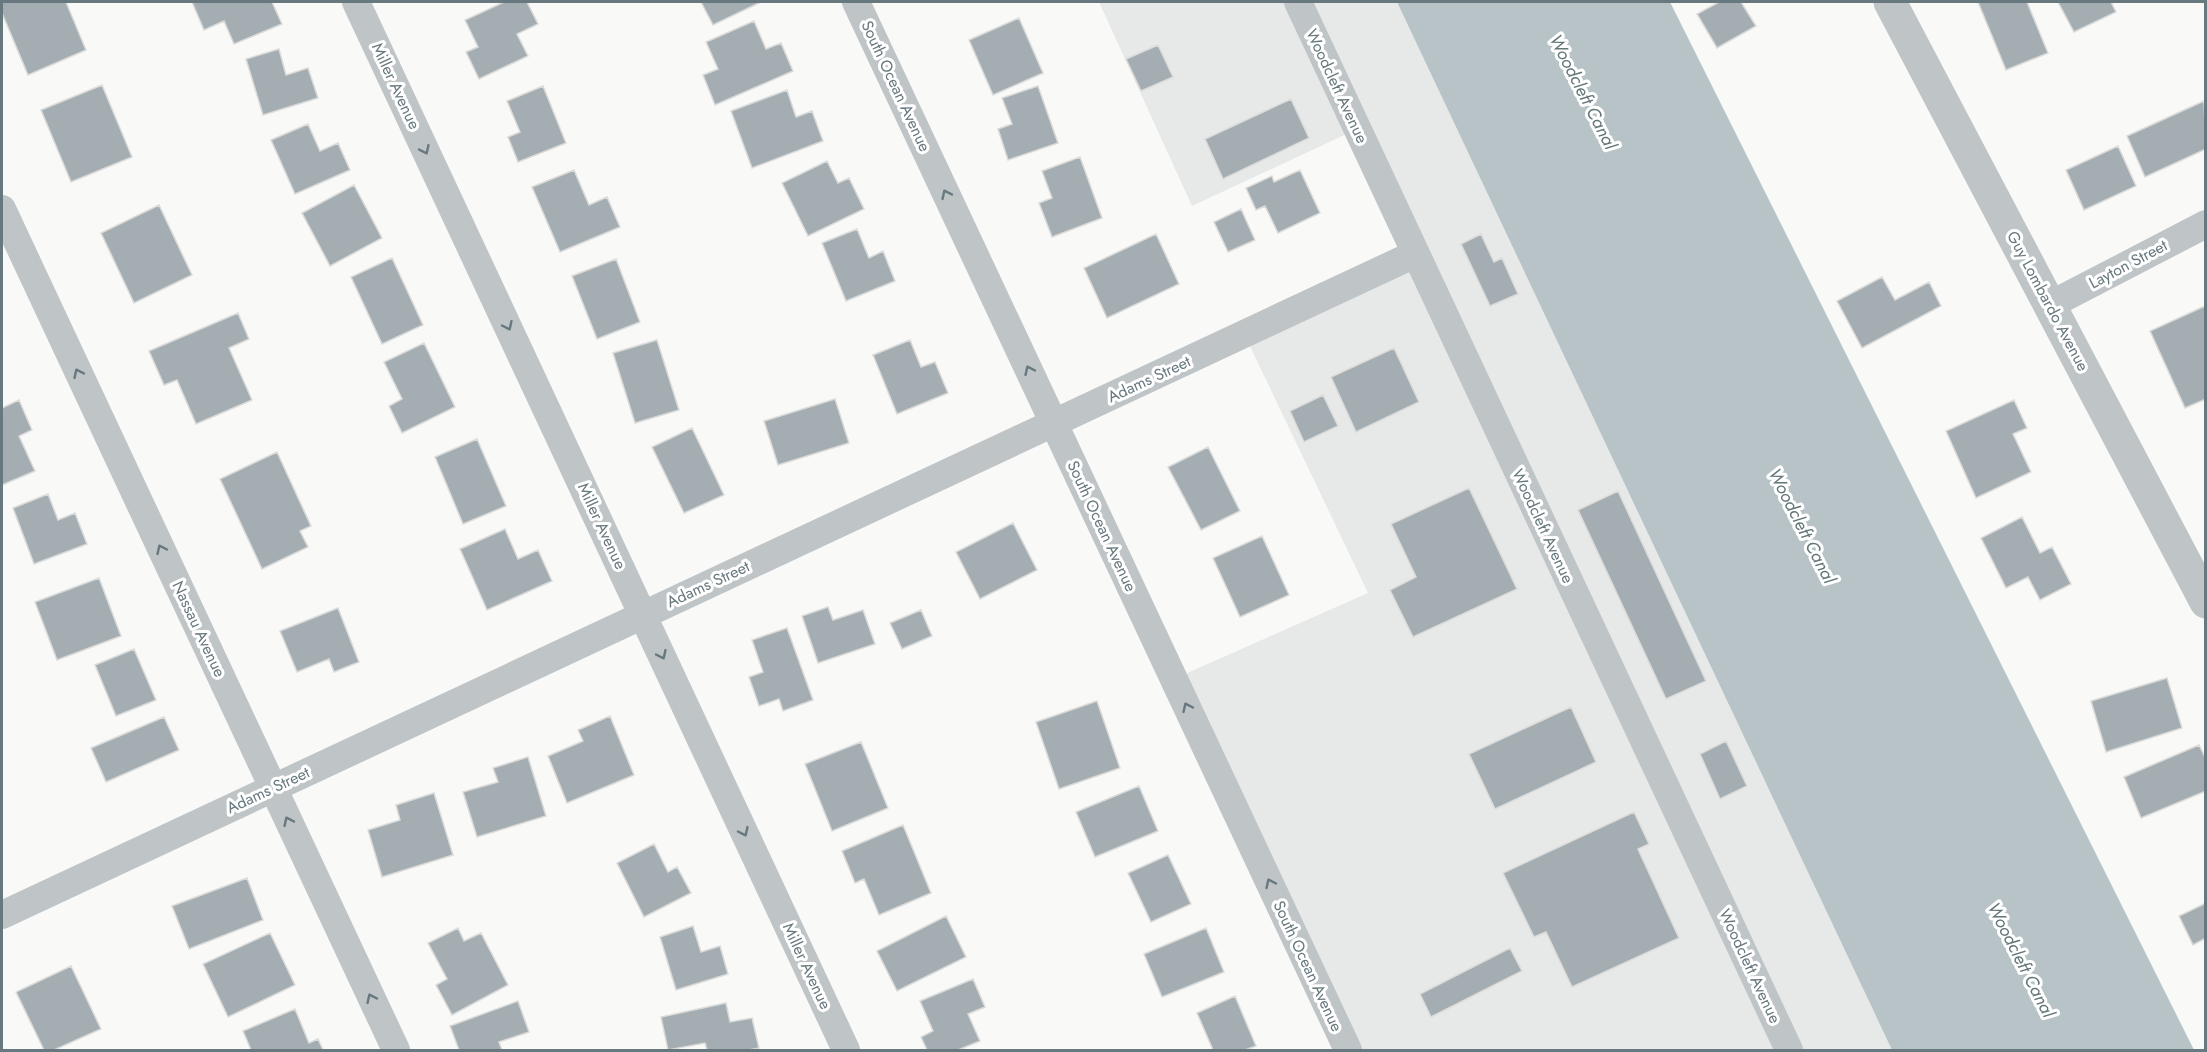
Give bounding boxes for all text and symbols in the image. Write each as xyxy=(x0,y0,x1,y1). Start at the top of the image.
street label: South Ocean Avenue xyxy=(856,17,936,155)
street label: Woodcleft Avenue xyxy=(1300,25,1374,147)
water label: Woodcleft Canal xyxy=(1543,30,1624,155)
street label: Miller Avenue xyxy=(366,39,426,133)
one-way arrow xyxy=(418,143,430,154)
one-way arrow xyxy=(942,189,954,200)
street label: Guy Lombardo Avenue xyxy=(2001,227,2095,375)
street label: Layton Street xyxy=(2085,234,2171,294)
one-way arrow xyxy=(501,320,513,331)
street label: Adams Street xyxy=(1104,350,1194,408)
one-way arrow xyxy=(1025,366,1037,377)
one-way arrow xyxy=(74,368,86,379)
street label: South Ocean Avenue xyxy=(1062,457,1142,595)
water label: Woodcleft Canal xyxy=(1762,464,1843,589)
street label: Woodcleft Avenue xyxy=(1506,465,1580,587)
street label: Miller Avenue xyxy=(572,479,632,573)
one-way arrow xyxy=(157,545,169,556)
street label: Adams Street xyxy=(663,555,753,613)
street label: Nassau Avenue xyxy=(167,577,231,681)
one-way arrow xyxy=(655,648,667,659)
one-way arrow xyxy=(1183,702,1195,713)
street label: Adams Street xyxy=(223,761,313,819)
one-way arrow xyxy=(284,816,296,827)
one-way arrow xyxy=(737,825,749,836)
one-way arrow xyxy=(1265,879,1277,890)
street label: South Ocean Avenue xyxy=(1268,897,1348,1035)
water label: Woodcleft Canal xyxy=(1981,898,2062,1023)
street label: Woodcleft Avenue xyxy=(1713,905,1787,1027)
street label: Miller Avenue xyxy=(777,919,837,1013)
one-way arrow xyxy=(366,993,378,1004)

